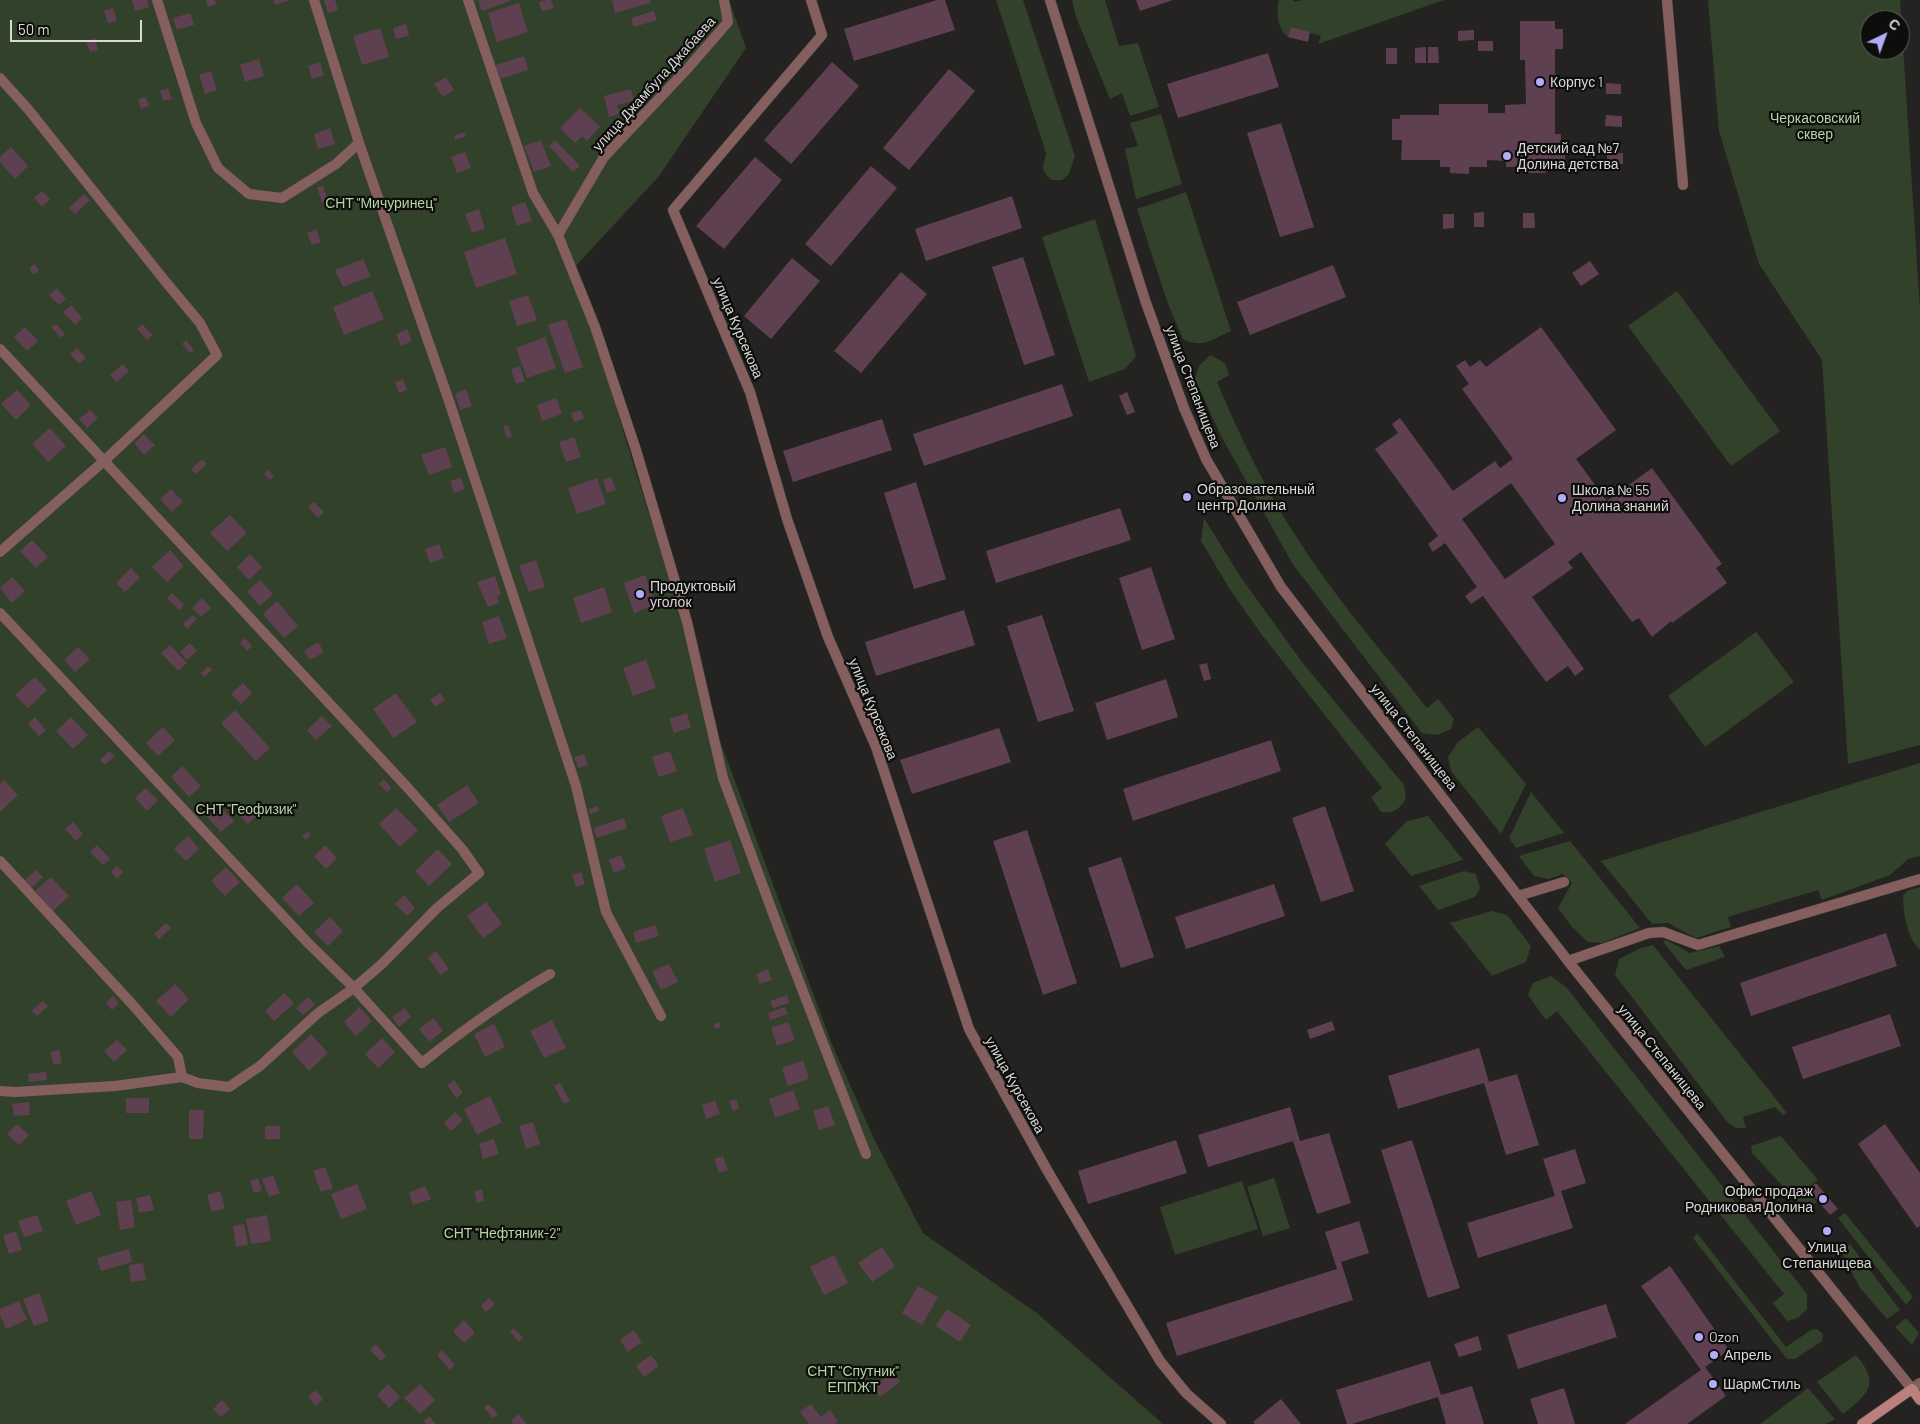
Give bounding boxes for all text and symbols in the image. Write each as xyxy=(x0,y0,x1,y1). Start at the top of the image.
scale bar xyxy=(12,10,145,42)
north arrow xyxy=(1860,10,1910,60)
street label: улица Джамбула Джабаева xyxy=(589,13,719,155)
text: С xyxy=(1885,15,1904,34)
text: 50 m xyxy=(18,20,50,38)
place label: Корпус 1 xyxy=(1550,74,1603,90)
marker: Корпус 1 xyxy=(1534,76,1546,88)
park label: Черкасовский сквер xyxy=(1770,110,1860,142)
place label: Детский сад №7 Долина детства xyxy=(1517,140,1619,172)
marker: Детский сад №7 Долина детства xyxy=(1501,150,1513,162)
park label: СНТ "Мичуринец" xyxy=(325,195,437,211)
street label: улица Курсекова xyxy=(709,275,767,381)
street label: улица Степанищева xyxy=(1162,323,1224,451)
place label: Образовательный центр Долина xyxy=(1197,481,1315,514)
place label: Школа № 55 Долина знаний xyxy=(1572,482,1669,514)
marker: Образовательный центр Долина xyxy=(1181,491,1193,503)
marker: Школа № 55 Долина знаний xyxy=(1556,492,1568,504)
place label: Продуктовый уголок xyxy=(650,578,736,610)
marker: Продуктовый уголок xyxy=(634,588,646,600)
street label: улица Курсекова xyxy=(845,656,901,762)
street label: улица Степанищева xyxy=(1367,680,1461,794)
park label: СНТ "Геофизик" xyxy=(196,801,296,817)
street label: улица Степанищева xyxy=(1614,1001,1710,1113)
street label: улица Курсекова xyxy=(981,1034,1049,1136)
place label: Офис продаж Родниковая Долина xyxy=(1685,1183,1813,1216)
marker: Офис продаж Родниковая Долина xyxy=(1817,1193,1829,1205)
park label: СНТ "Нефтяник-2" xyxy=(444,1225,560,1241)
marker: Улица Степанищева xyxy=(1821,1225,1833,1237)
place label: Улица Степанищева xyxy=(1782,1239,1872,1272)
place label: Ozon xyxy=(1709,1329,1739,1345)
marker: Ozon xyxy=(1693,1331,1705,1343)
place label: Апрель xyxy=(1724,1347,1771,1363)
marker: Апрель xyxy=(1708,1349,1720,1361)
park label: СНТ "Спутник" ЕППЖТ xyxy=(807,1363,899,1395)
place label: ШармСтиль xyxy=(1723,1376,1801,1392)
marker: ШармСтиль xyxy=(1707,1378,1719,1390)

